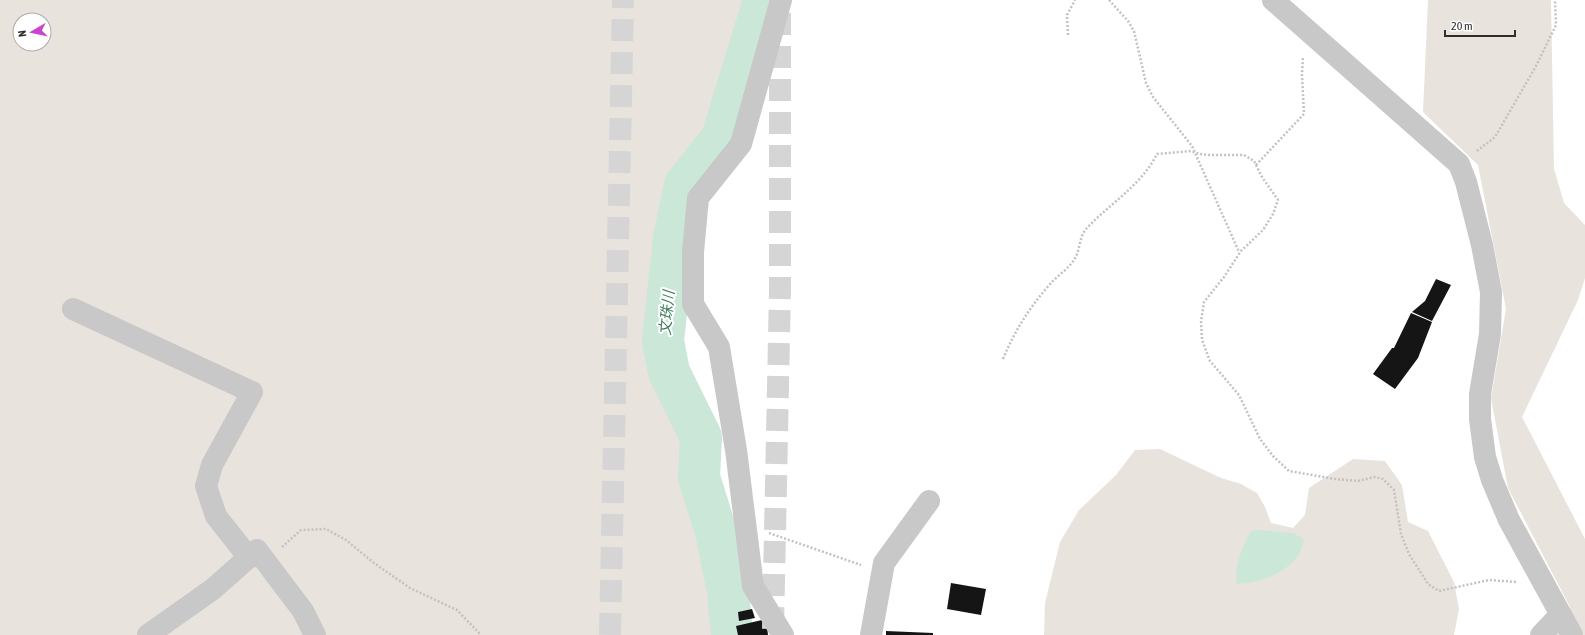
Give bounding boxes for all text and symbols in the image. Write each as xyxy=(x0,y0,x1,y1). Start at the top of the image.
north arrow xyxy=(12,12,52,52)
scale bar xyxy=(1445,12,1515,38)
text: 20 m xyxy=(1451,19,1473,33)
text: N xyxy=(16,29,29,38)
water label: 文珠川 xyxy=(656,288,677,336)

